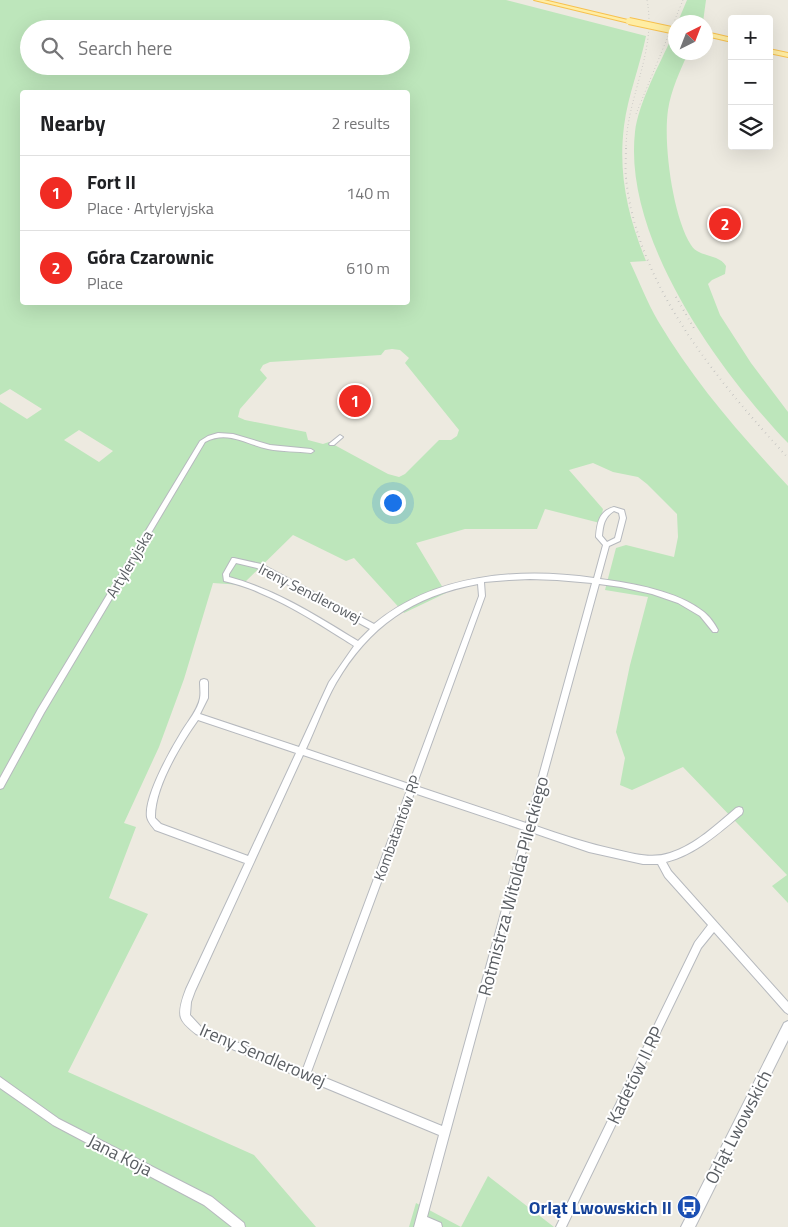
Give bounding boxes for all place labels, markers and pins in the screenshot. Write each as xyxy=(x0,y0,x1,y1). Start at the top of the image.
pin: 2 xyxy=(709,205,741,243)
pin: 1 xyxy=(339,382,371,420)
place label: Orląt Lwowskich II xyxy=(529,1194,672,1221)
bus stop icon: Orląt Lwowskich II xyxy=(676,1194,702,1220)

